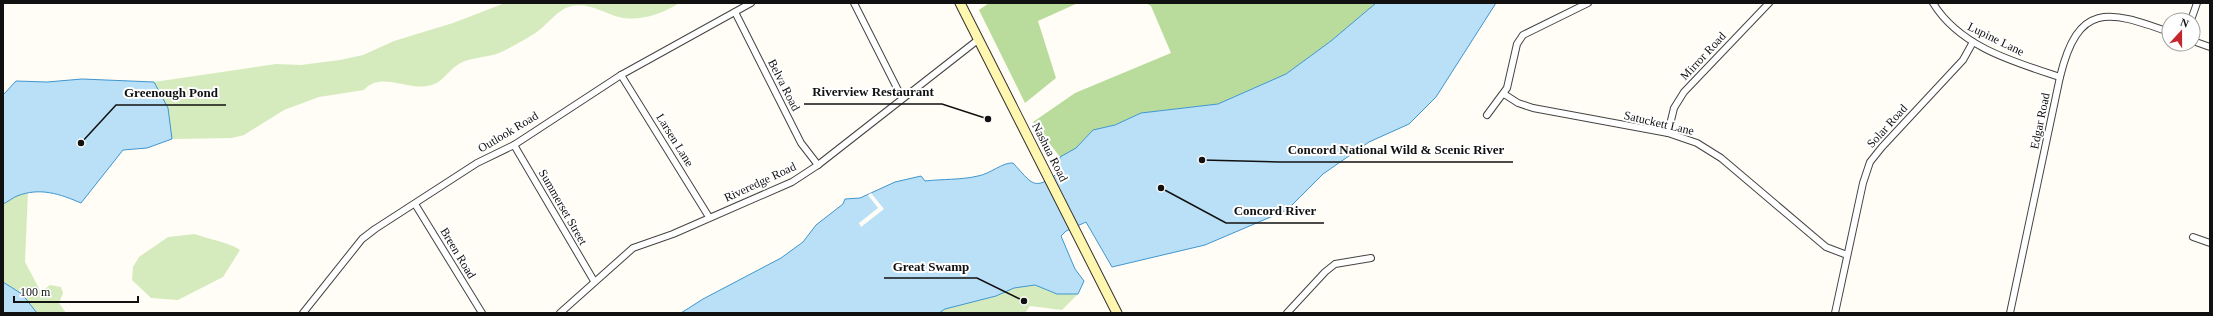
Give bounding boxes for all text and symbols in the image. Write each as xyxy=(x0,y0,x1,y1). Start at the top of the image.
north arrow xyxy=(2161,12,2201,52)
text: N xyxy=(2179,16,2190,30)
street label: Lupine Lane xyxy=(1966,19,2026,59)
street label: Mirror Road xyxy=(1677,29,1729,83)
street label: Belva Road xyxy=(765,57,803,113)
callout: Riverview Restaurant xyxy=(804,79,942,104)
callout: Greenough Pond xyxy=(116,80,226,105)
text: Riverview Restaurant xyxy=(812,84,935,99)
text: Greenough Pond xyxy=(124,85,219,100)
street label: Edgar Road xyxy=(2027,92,2053,150)
street label: Solar Road xyxy=(1864,101,1910,151)
street label: Satuckett Lane xyxy=(1623,108,1695,138)
street label: Outlook Road xyxy=(475,109,541,155)
street label: Larsen Lane xyxy=(653,111,697,169)
street label: Nashua Road xyxy=(1029,120,1071,184)
callout: Concord National Wild & Scenic River xyxy=(1280,137,1513,162)
text: Concord National Wild & Scenic River xyxy=(1288,142,1505,157)
street label: Riveredge Road xyxy=(722,159,798,205)
street label: Summerset Street xyxy=(536,167,591,248)
callout: Concord River xyxy=(1226,198,1324,223)
text: Concord River xyxy=(1234,203,1317,218)
street label: Breen Road xyxy=(437,225,479,281)
callout: Great Swamp xyxy=(884,253,977,278)
text: Great Swamp xyxy=(893,259,969,274)
scale bar xyxy=(14,278,138,304)
text: 100 m xyxy=(20,285,51,299)

